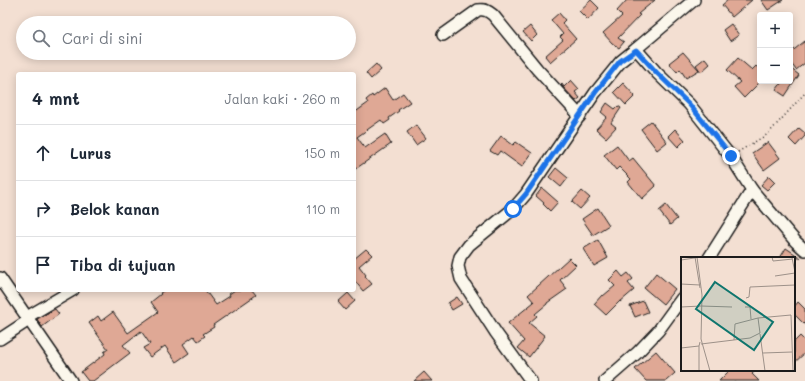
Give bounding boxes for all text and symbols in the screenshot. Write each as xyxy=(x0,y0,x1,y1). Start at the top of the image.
map controls xyxy=(757,12,793,84)
button: + xyxy=(757,12,793,48)
search box xyxy=(16,16,356,60)
icon: search xyxy=(30,27,52,49)
text: Cari di sini xyxy=(62,28,143,48)
button: − xyxy=(757,48,793,84)
text: 4 mnt xyxy=(32,87,80,109)
text: Jalan kaki · 260 m xyxy=(225,90,340,107)
icon: ahead xyxy=(32,142,54,164)
text: Lurus xyxy=(70,143,111,163)
text: 150 m xyxy=(304,144,340,161)
route end xyxy=(722,147,740,165)
icon: right xyxy=(32,198,54,220)
text: Belok kanan xyxy=(70,199,159,219)
text: 110 m xyxy=(306,200,340,217)
route start xyxy=(504,200,522,218)
icon: arrive xyxy=(32,254,54,276)
text: Tiba di tujuan xyxy=(70,255,175,275)
inset map xyxy=(681,257,795,371)

